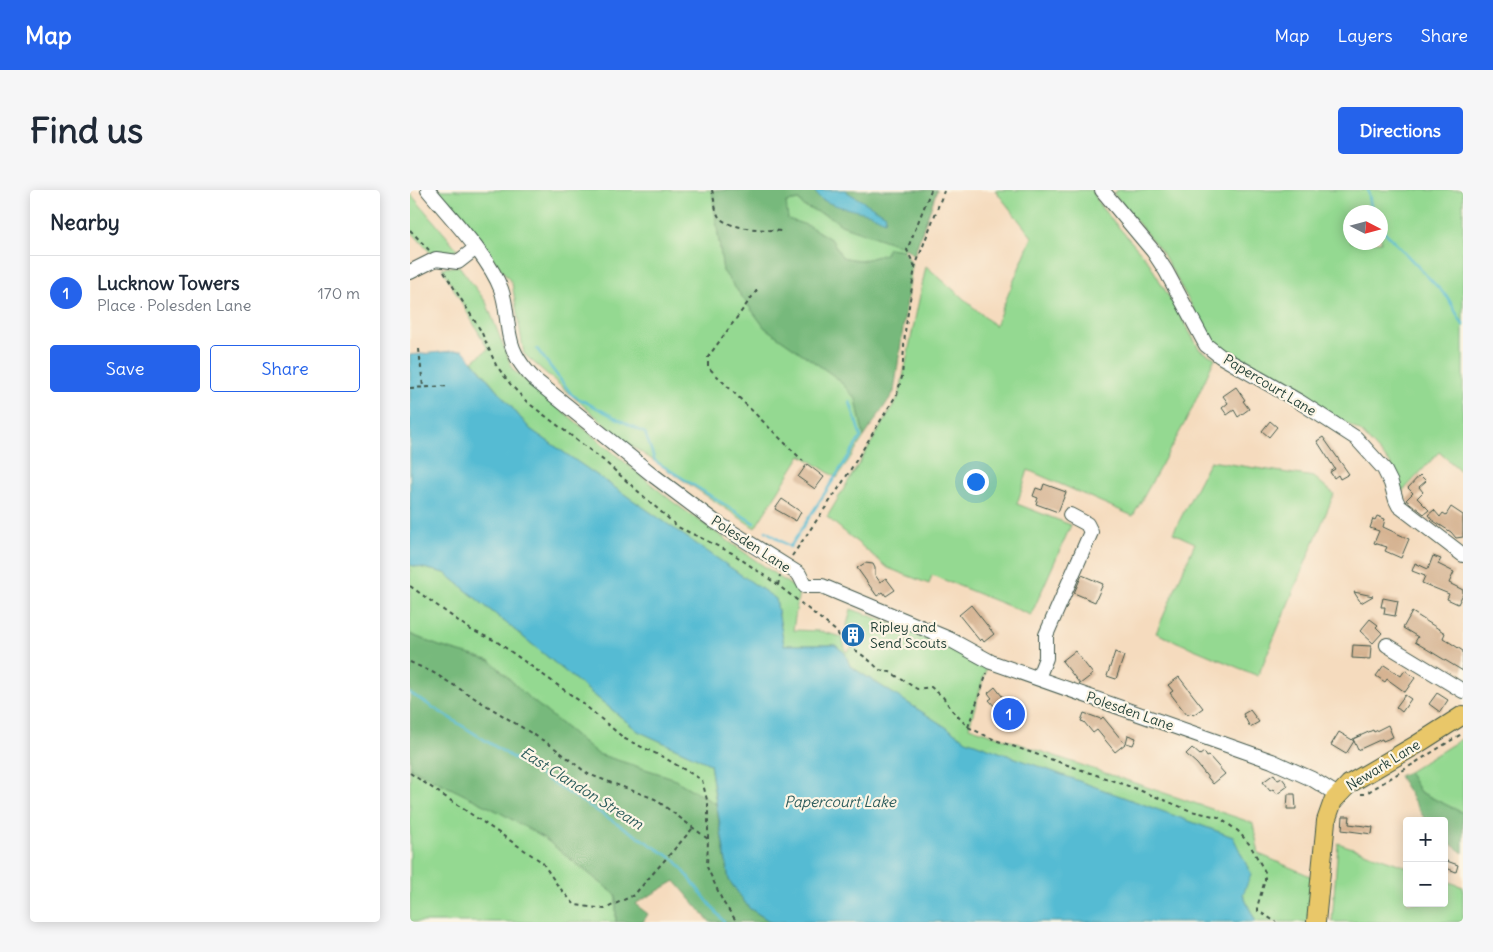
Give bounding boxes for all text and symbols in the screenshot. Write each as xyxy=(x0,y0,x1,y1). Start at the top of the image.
text: Map xyxy=(25,20,72,50)
text: Map xyxy=(1274,24,1309,47)
text: Layers xyxy=(1337,24,1393,47)
text: Share xyxy=(1421,24,1468,47)
button: Directions xyxy=(1338,107,1463,154)
text: Find us xyxy=(30,108,143,152)
north arrow xyxy=(1343,205,1388,250)
text: Nearby xyxy=(50,209,120,236)
text: Lucknow Towers xyxy=(97,271,240,295)
text: 1 xyxy=(63,283,69,303)
text: 170 m xyxy=(317,283,360,303)
text: Place · Polesden Lane xyxy=(97,295,251,315)
button: Save xyxy=(50,345,200,392)
button: Share xyxy=(210,345,360,392)
street label: Papercourt Lane xyxy=(1220,350,1320,420)
your location xyxy=(963,469,989,495)
street label: Polesden Lane xyxy=(708,512,794,576)
place label: Ripley and Send Scouts xyxy=(870,618,947,652)
building icon: Ripley and Send Scouts xyxy=(840,622,866,648)
street label: Polesden Lane xyxy=(1084,688,1176,734)
pin: 1 xyxy=(993,695,1025,733)
street label: Newark Lane xyxy=(1343,735,1423,795)
water label: East Clandon Stream xyxy=(517,743,648,834)
water label: Papercourt Lake xyxy=(784,792,897,811)
map controls xyxy=(1403,817,1448,907)
button: + xyxy=(1403,817,1448,862)
button: − xyxy=(1403,862,1448,907)

